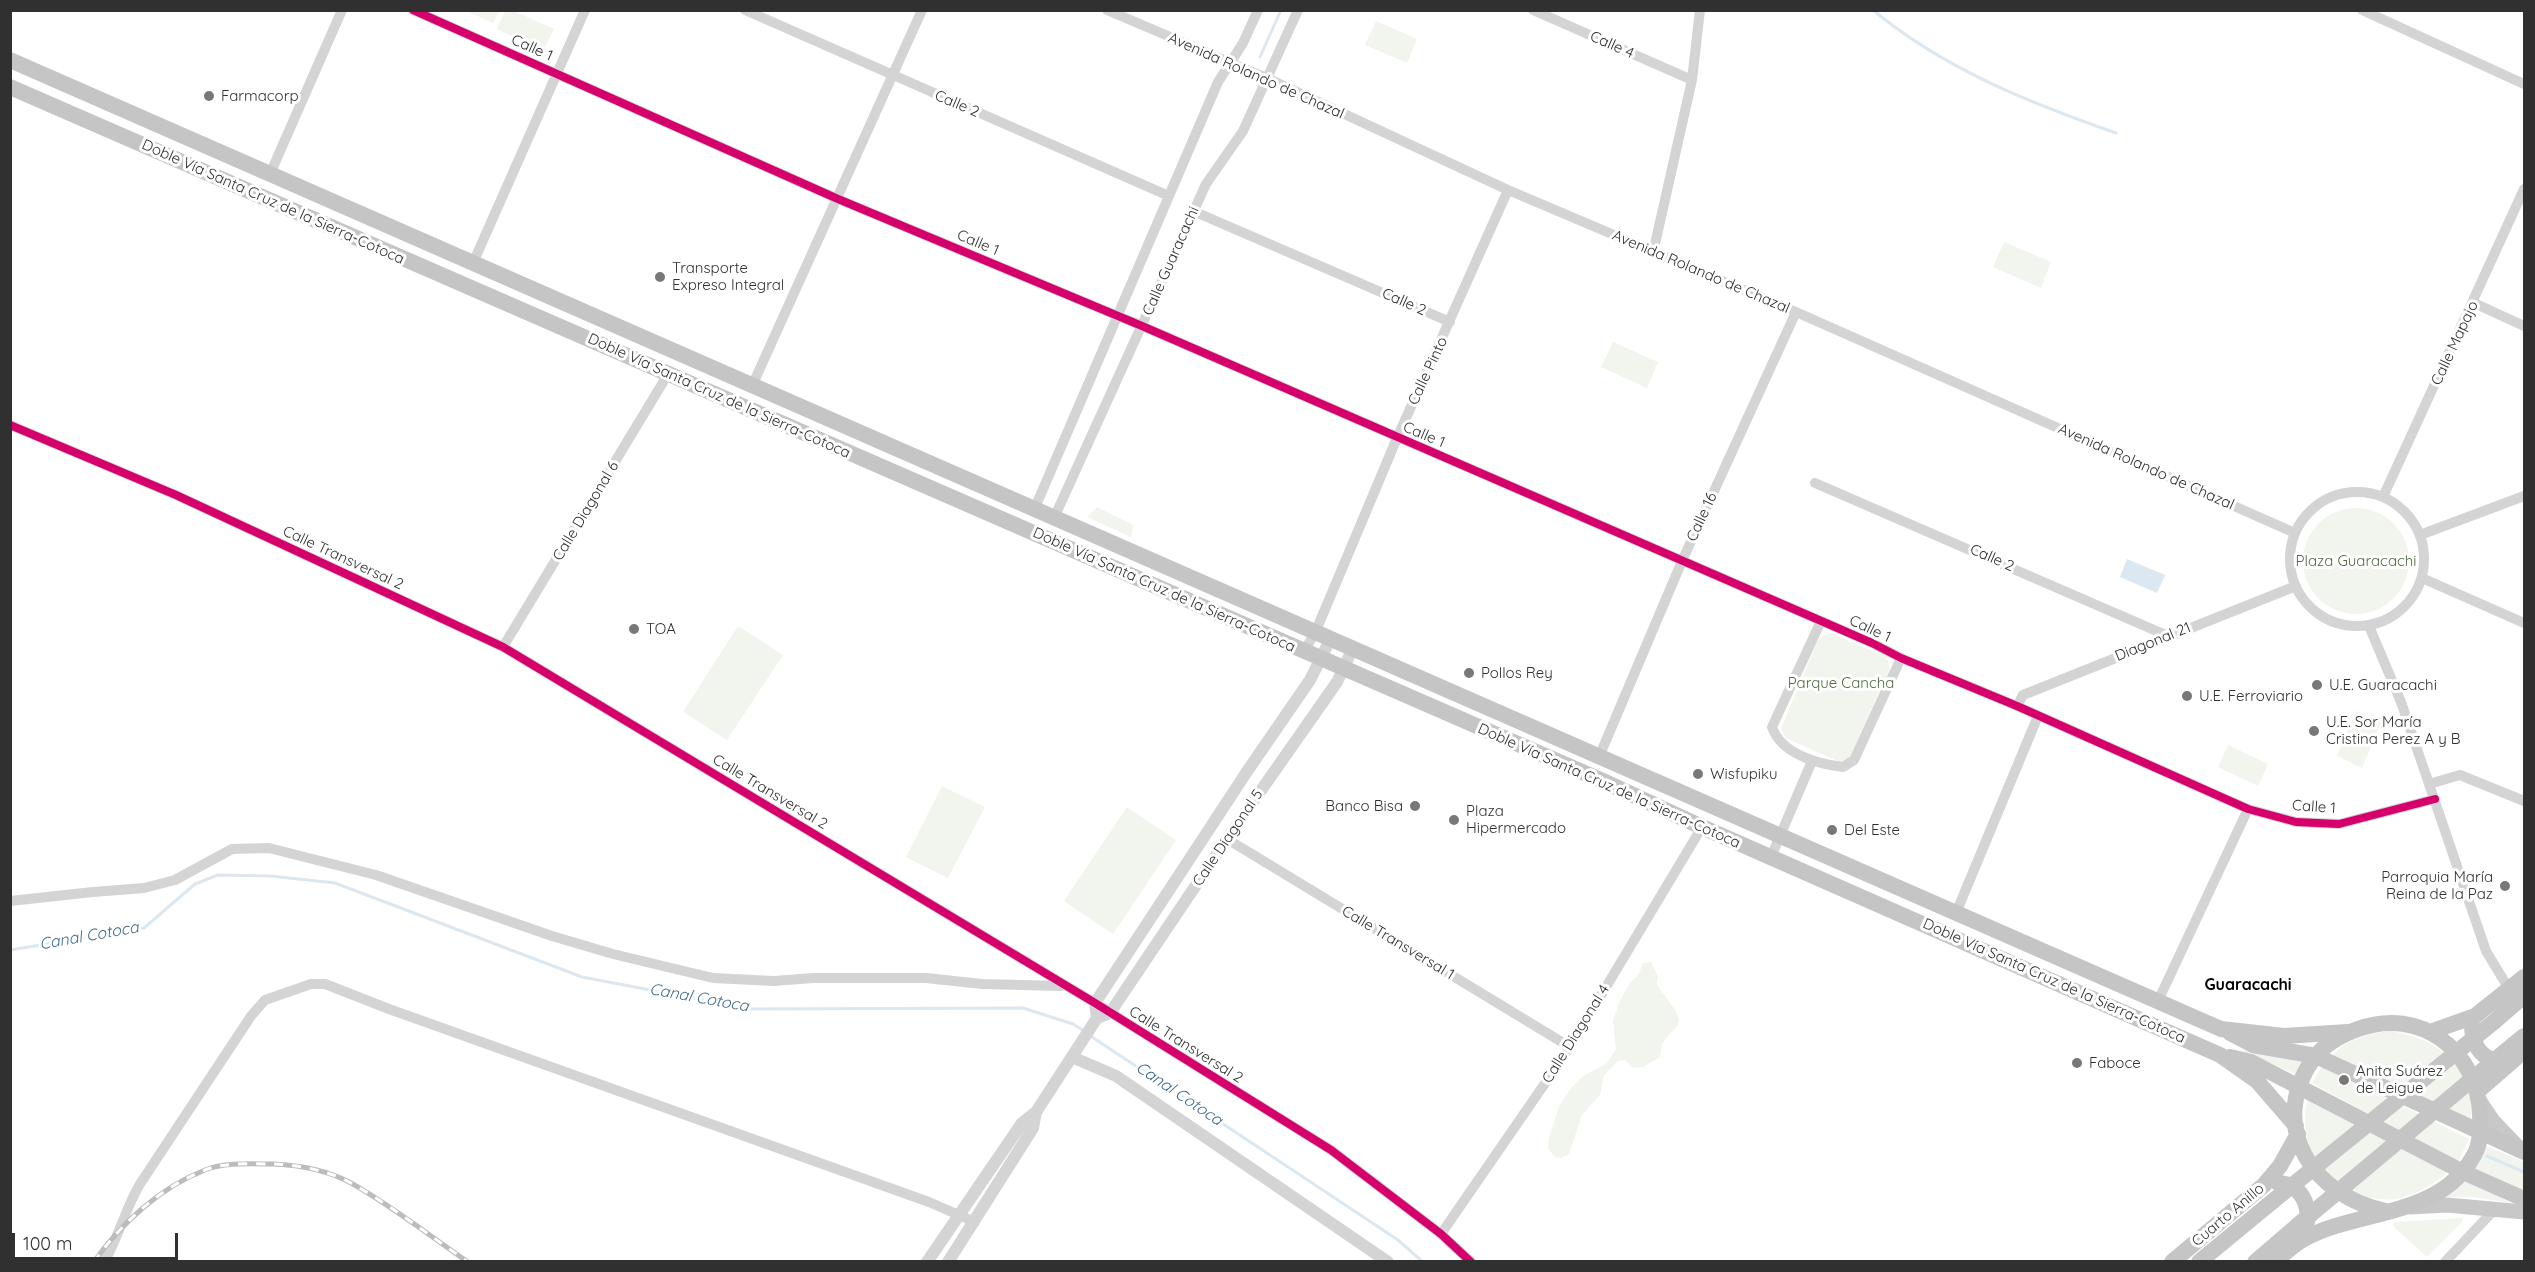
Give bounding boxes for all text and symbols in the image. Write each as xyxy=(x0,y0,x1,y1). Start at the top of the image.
street label: Calle 4 xyxy=(1587,27,1637,63)
street label: Avenida Rolando de Chazal xyxy=(1165,29,1347,123)
street label: Calle 1 xyxy=(508,31,556,65)
place label: Farmacorp xyxy=(221,87,299,105)
street label: Calle 2 xyxy=(932,87,982,121)
marker: Farmacorp xyxy=(202,89,216,103)
street label: Doble Vía Santa Cruz de la Sierra-Cotoca xyxy=(139,136,407,268)
street label: Calle Guaracachi xyxy=(1139,204,1203,318)
street label: Calle 1 xyxy=(954,226,1002,260)
street label: Avenida Rolando de Chazal xyxy=(1610,226,1792,318)
place label: Transporte Expreso Integral xyxy=(672,259,784,294)
marker: Transporte Expreso Integral xyxy=(653,270,667,284)
street label: Calle 2 xyxy=(1379,284,1429,320)
street label: Calle Mapajo xyxy=(2428,298,2482,388)
street label: Doble Vía Santa Cruz de la Sierra-Cotoca xyxy=(585,330,853,462)
street label: Calle Pinto xyxy=(1404,334,1452,408)
street label: Calle 1 xyxy=(1400,418,1448,452)
street label: Avenida Rolando de Chazal xyxy=(2055,420,2237,514)
street label: Calle Diagonal 6 xyxy=(549,458,623,564)
street label: Calle 16 xyxy=(1683,490,1721,544)
street label: Calle Transversal 2 xyxy=(280,522,406,594)
street label: Doble Vía Santa Cruz de la Sierra-Cotoca xyxy=(1030,524,1298,656)
street label: Calle 2 xyxy=(1967,540,2017,576)
park label: Plaza Guaracachi xyxy=(2296,552,2416,570)
street label: Calle 1 xyxy=(1846,612,1894,646)
street label: Diagonal 21 xyxy=(2112,619,2194,665)
place label: TOA xyxy=(646,620,676,638)
marker: TOA xyxy=(627,622,641,636)
place label: Pollos Rey xyxy=(1481,664,1553,682)
marker: Pollos Rey xyxy=(1462,666,1476,680)
park label: Parque Cancha xyxy=(1788,674,1894,692)
place label: U.E. Guaracachi xyxy=(2329,676,2437,694)
marker: U.E. Guaracachi xyxy=(2310,678,2324,692)
place label: U.E. Ferroviario xyxy=(2199,687,2303,705)
marker: U.E. Ferroviario xyxy=(2180,689,2194,703)
place label: U.E. Sor María Cristina Perez A y B xyxy=(2326,713,2461,748)
street label: Doble Vía Santa Cruz de la Sierra-Cotoca xyxy=(1475,720,1743,852)
marker: U.E. Sor María Cristina Perez A y B xyxy=(2307,724,2321,738)
street label: Calle Transversal 2 xyxy=(709,751,831,833)
place label: Wisfupiku xyxy=(1710,765,1777,783)
marker: Wisfupiku xyxy=(1691,767,1705,781)
street label: Calle Diagonal 5 xyxy=(1189,786,1267,890)
street label: Calle 1 xyxy=(2292,796,2336,818)
place label: Banco Bisa xyxy=(1325,797,1403,815)
marker: Banco Bisa xyxy=(1408,799,1422,813)
place label: Plaza Hipermercado xyxy=(1466,802,1566,837)
marker: Plaza Hipermercado xyxy=(1447,813,1461,827)
place label: Del Este xyxy=(1844,821,1900,839)
marker: Del Este xyxy=(1825,823,1839,837)
place label: Parroquia María Reina de la Paz xyxy=(2381,868,2493,903)
marker: Parroquia María Reina de la Paz xyxy=(2498,879,2512,893)
street label: Calle Transversal 1 xyxy=(1338,902,1458,984)
street label: Doble Vía Santa Cruz de la Sierra-Cotoca xyxy=(1920,915,2188,1047)
water label: Canal Cotoca xyxy=(38,918,140,954)
district label: Guaracachi xyxy=(2204,975,2292,995)
water label: Canal Cotoca xyxy=(648,980,750,1016)
street label: Calle Diagonal 4 xyxy=(1539,981,1613,1087)
street label: Calle Transversal 2 xyxy=(1126,1003,1246,1087)
place label: Faboce xyxy=(2089,1054,2141,1072)
marker: Faboce xyxy=(2070,1056,2084,1070)
water label: Canal Cotoca xyxy=(1132,1058,1226,1130)
place label: Anita Suárez de Leigue xyxy=(2356,1062,2443,1097)
marker: Anita Suárez de Leigue xyxy=(2337,1073,2351,1087)
street label: Cuarto Anillo xyxy=(2188,1180,2268,1250)
scale bar xyxy=(15,1221,182,1259)
text: 100 m xyxy=(23,1232,72,1255)

